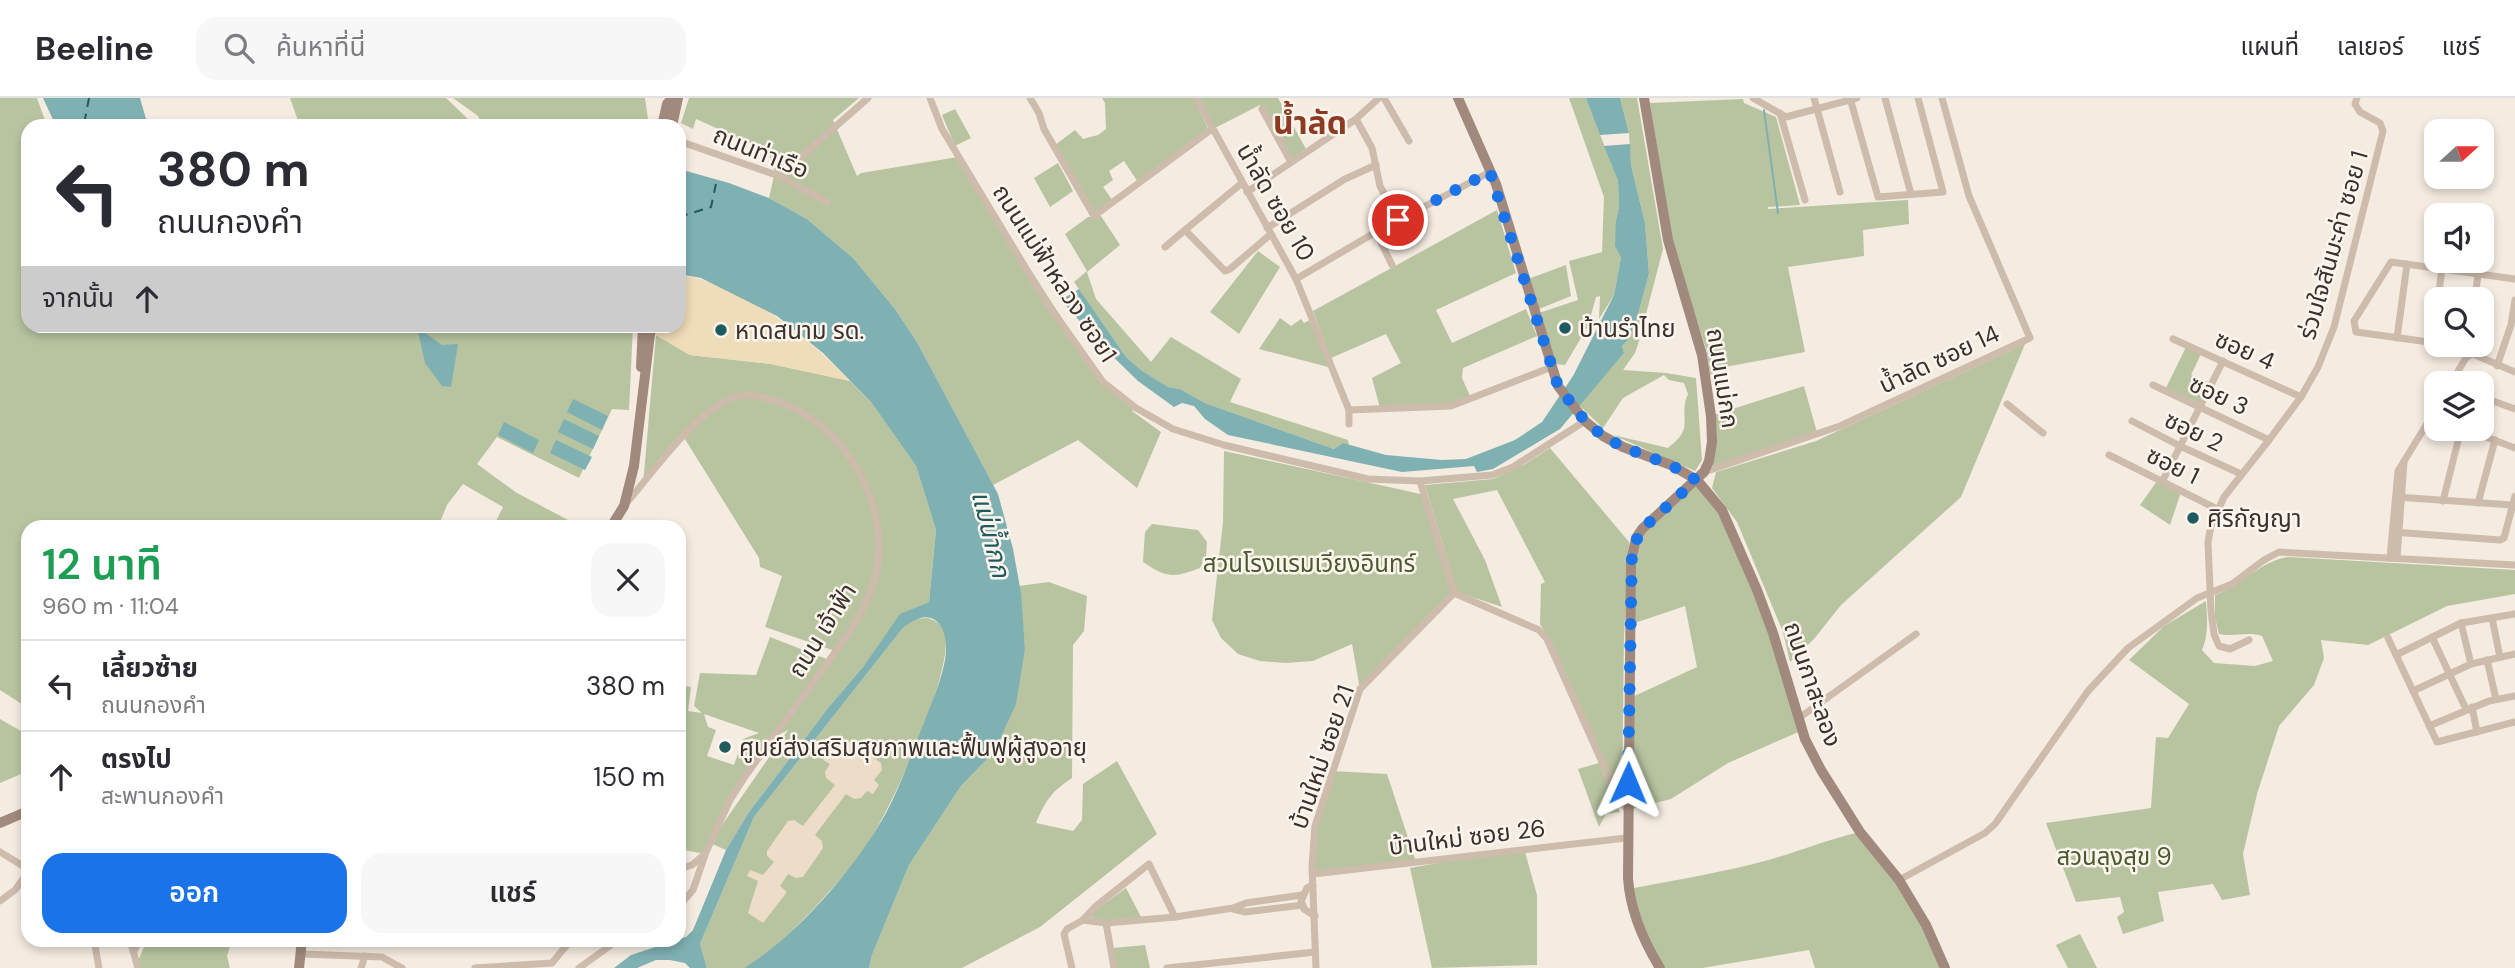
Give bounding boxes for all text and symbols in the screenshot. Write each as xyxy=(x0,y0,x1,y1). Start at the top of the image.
search box xyxy=(196,17,686,80)
text: Beeline xyxy=(35,27,154,70)
icon: search xyxy=(220,29,258,67)
text: ค้นหาที่นี่ xyxy=(276,30,365,64)
text: แผนที่ xyxy=(2241,31,2299,62)
text: เลเยอร์ xyxy=(2337,31,2404,62)
text: แชร์ xyxy=(2442,31,2480,62)
district label: น้ำลัด xyxy=(1273,100,1347,144)
street label: ถนนท่าเรือ xyxy=(709,119,813,185)
north arrow xyxy=(2424,119,2494,189)
map controls xyxy=(2424,119,2494,441)
text: 380 m xyxy=(157,137,310,201)
street label: น้ำลัด ซอย 10 xyxy=(1230,137,1323,266)
icon: left xyxy=(42,147,133,238)
street label: ร่วมใจสันมะค่า ซอย 1 xyxy=(2291,147,2375,343)
street label: ถนนแม่ฟ้าหลวง ซอย1 xyxy=(986,178,1124,368)
pin xyxy=(1368,190,1428,250)
text: ถนนกองคำ xyxy=(157,201,303,243)
icon: arrive xyxy=(1379,201,1417,239)
button: sound xyxy=(2424,203,2494,273)
icon: ahead xyxy=(128,280,166,318)
text: จากนั้น xyxy=(42,281,114,315)
button: search xyxy=(2424,287,2494,357)
place label: บ้านรำไทย xyxy=(1579,313,1676,344)
place label: หาดสนาม รด. xyxy=(735,315,864,346)
street label: น้ำลัด ซอย 14 xyxy=(1873,317,2004,400)
marker: บ้านรำไทย xyxy=(1557,320,1573,336)
marker: หาดสนาม รด. xyxy=(713,322,729,338)
street label: ซอย 4 xyxy=(2210,323,2280,377)
street label: ถนนแม่กก xyxy=(1700,326,1746,430)
street label: ซอย 3 xyxy=(2184,368,2254,422)
button: layers xyxy=(2424,371,2494,441)
street label: ซอย 2 xyxy=(2160,404,2228,458)
street label: ซอย 1 xyxy=(2141,439,2205,491)
water label: แม่น้ำกก xyxy=(964,487,1019,582)
place label: ศิริกัญญา xyxy=(2207,503,2302,534)
marker: ศิริกัญญา xyxy=(2185,510,2201,526)
text: 12 นาที xyxy=(42,537,162,592)
button: close xyxy=(591,543,665,617)
park label: สวนโรงแรมเวียงอินทร์ xyxy=(1203,548,1416,579)
street label: ถนน เจ้าฟ้า xyxy=(781,577,863,683)
text: 960 m · 11:04 xyxy=(42,591,179,621)
street label: ถนนกาสะลอง xyxy=(1777,617,1849,751)
text: เลี้ยวซ้าย xyxy=(101,651,198,685)
icon: left xyxy=(42,667,80,705)
text: 380 m xyxy=(586,669,665,703)
street label: บ้านใหม่ ซอย 21 xyxy=(1283,681,1361,833)
text: ถนนกองคำ xyxy=(101,690,206,720)
place label: ศูนย์ส่งเสริมสุขภาพและฟื้นฟูผู้สูงอายุ xyxy=(739,731,1087,763)
marker: ศูนย์ส่งเสริมสุขภาพและฟื้นฟูผู้สูงอายุ xyxy=(717,739,733,755)
text: ตรงไป xyxy=(101,742,172,776)
position arrow xyxy=(1591,746,1665,820)
icon: ahead xyxy=(42,758,80,796)
text: 150 m xyxy=(593,760,665,794)
text: สะพานกองคำ xyxy=(101,781,224,811)
street label: บ้านใหม่ ซอย 26 xyxy=(1387,812,1547,862)
park label: สวนลุงสุข 9 xyxy=(2056,841,2172,872)
button: ออก xyxy=(42,853,347,933)
button: แชร์ xyxy=(361,853,665,933)

